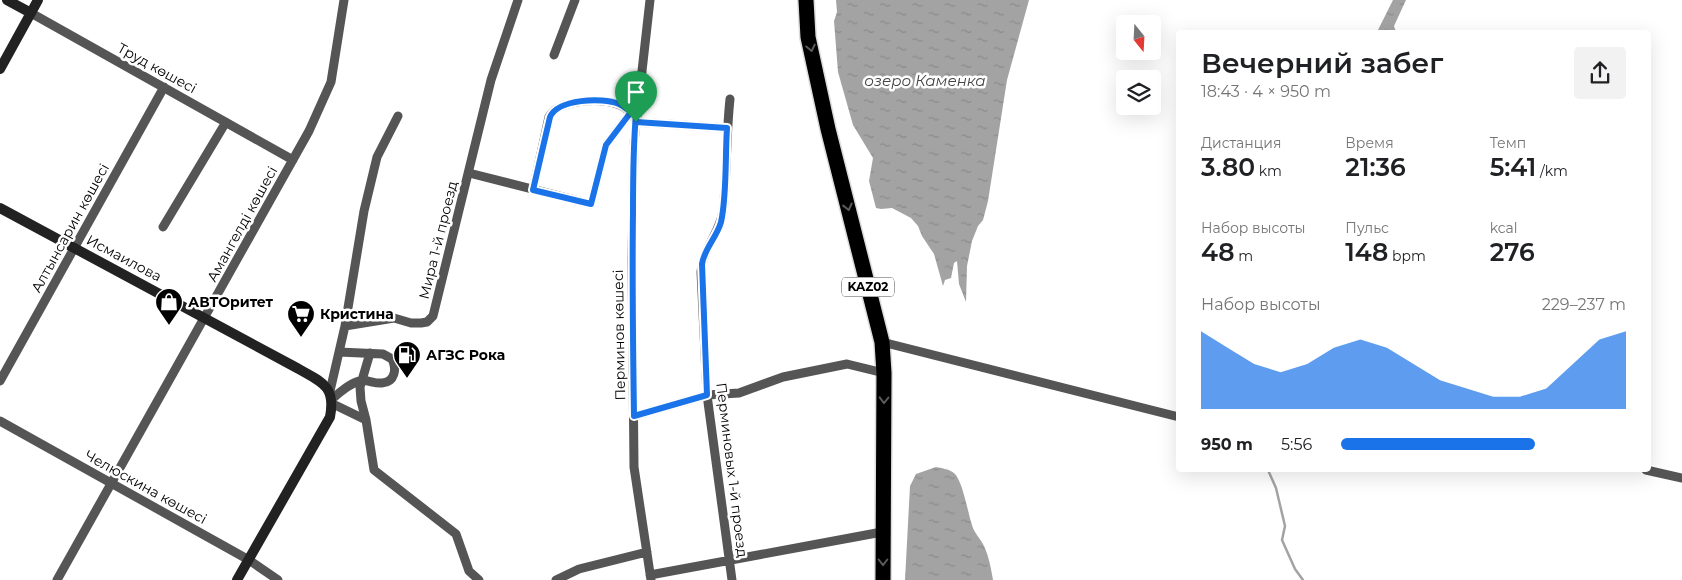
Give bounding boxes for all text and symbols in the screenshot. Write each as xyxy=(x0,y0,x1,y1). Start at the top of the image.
north arrow xyxy=(1116,15,1161,60)
map controls xyxy=(1116,15,1161,115)
street label: Труд көшесі xyxy=(114,39,200,97)
one-way arrow xyxy=(805,44,816,53)
text: Вечерний забег xyxy=(1201,46,1443,80)
button: share xyxy=(1574,47,1626,99)
button: layers xyxy=(1116,70,1161,115)
pin xyxy=(615,71,657,122)
water label: озеро Каменка xyxy=(864,71,986,90)
icon: arrive xyxy=(622,78,650,106)
text: 18:43 · 4 × 950 m xyxy=(1201,82,1331,101)
text: Дистанция xyxy=(1201,134,1281,152)
text: Время xyxy=(1345,134,1394,152)
text: Темп xyxy=(1490,134,1526,152)
text: 3.80 xyxy=(1201,152,1255,182)
text: 21:36 xyxy=(1345,152,1406,182)
text: 5:41 xyxy=(1490,152,1536,182)
street label: Алтынсарин көшесі xyxy=(27,160,113,296)
text: km xyxy=(1255,162,1282,180)
text: /km xyxy=(1536,162,1568,180)
street label: Амангелді көшесі xyxy=(203,163,281,285)
street label: Мира 1-й проезд xyxy=(415,179,461,301)
one-way arrow xyxy=(842,202,853,211)
text: Набор высоты xyxy=(1201,219,1306,237)
text: Пульс xyxy=(1345,219,1389,237)
text: kcal xyxy=(1490,219,1518,237)
street label: Исмаилова xyxy=(83,231,165,285)
text: 48 xyxy=(1201,237,1235,267)
text: 148 xyxy=(1345,237,1388,267)
text: 276 xyxy=(1490,237,1535,267)
text: m xyxy=(1235,247,1253,265)
text: bpm xyxy=(1388,247,1426,265)
street label: Перминов көшесі xyxy=(609,269,629,401)
road number: KAZ02 xyxy=(842,278,894,296)
shop icon: АВТОритет xyxy=(154,287,184,326)
place label: АВТОритет xyxy=(188,293,274,311)
text: Набор высоты xyxy=(1201,295,1321,314)
text: 229–237 m xyxy=(1542,295,1626,314)
supermarket icon: Кристина xyxy=(286,299,316,338)
place label: Кристина xyxy=(320,305,394,323)
fuel station icon: АГЗС Рока xyxy=(392,340,422,379)
place label: АГЗС Рока xyxy=(426,346,505,364)
street label: Перминовых 1-й проезд xyxy=(712,381,752,559)
one-way arrow xyxy=(879,396,889,404)
text: 950 m xyxy=(1201,435,1253,454)
text: 5:56 xyxy=(1281,435,1312,454)
street label: Челюскина көшесі xyxy=(82,446,210,528)
one-way arrow xyxy=(877,559,888,567)

